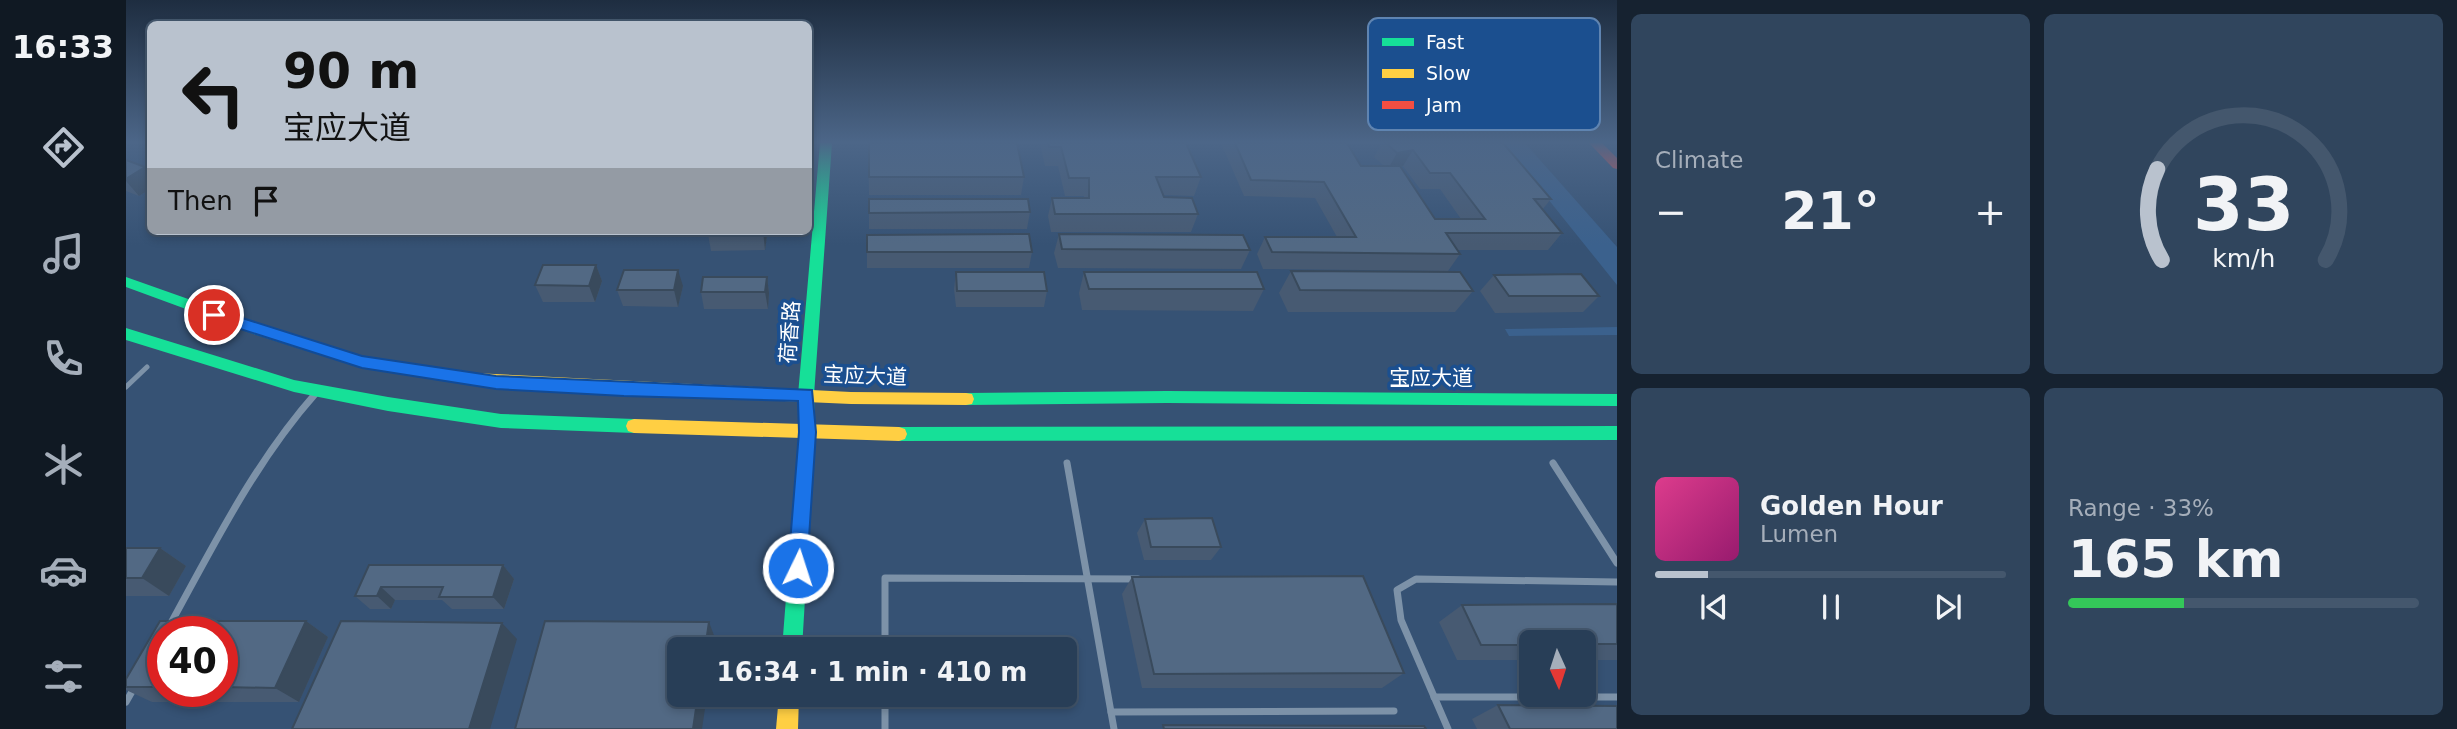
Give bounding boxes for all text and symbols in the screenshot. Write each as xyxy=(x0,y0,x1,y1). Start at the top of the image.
legend xyxy=(1368,18,1600,130)
text: 16:33 xyxy=(12,28,114,66)
text: Fast xyxy=(1426,31,1464,53)
text: 90 m xyxy=(283,43,419,100)
icon: left xyxy=(168,49,259,140)
text: Slow xyxy=(1426,62,1471,84)
text: Jam xyxy=(1425,94,1462,116)
text: 宝应大道 xyxy=(283,109,411,147)
icon: directions xyxy=(39,123,88,172)
text: Climate xyxy=(1655,147,1744,173)
text: 33 xyxy=(2193,162,2294,247)
text: 21° xyxy=(1781,181,1880,241)
icon: arrive xyxy=(247,182,285,220)
text: Then xyxy=(168,186,233,216)
text: − xyxy=(1655,190,1687,234)
text: + xyxy=(1974,190,2006,234)
icon: music xyxy=(39,229,88,278)
text: km/h xyxy=(2212,244,2275,273)
pin xyxy=(184,285,244,345)
icon: arrive xyxy=(195,296,233,334)
street label: 荷香路 xyxy=(776,300,804,364)
icon: phone xyxy=(39,334,88,383)
street label: 宝应大道 xyxy=(823,363,907,389)
street label: 宝应大道 xyxy=(1389,366,1473,390)
icon: climate xyxy=(39,440,88,489)
text: Golden Hour xyxy=(1760,491,1943,521)
text: Range · 33% xyxy=(2068,495,2214,521)
text: Lumen xyxy=(1760,521,1838,547)
text: 165 km xyxy=(2068,529,2283,589)
position arrow xyxy=(761,531,835,605)
icon: car xyxy=(39,546,88,595)
icon: previous xyxy=(1695,588,1733,626)
icon: pause xyxy=(1812,588,1850,626)
icon: next xyxy=(1929,588,1967,626)
speed limit sign: 40 xyxy=(147,616,238,707)
north arrow xyxy=(1519,630,1596,707)
map controls xyxy=(1519,630,1596,707)
icon: filters xyxy=(39,652,88,701)
text: 16:34 · 1 min · 410 m xyxy=(717,657,1027,687)

